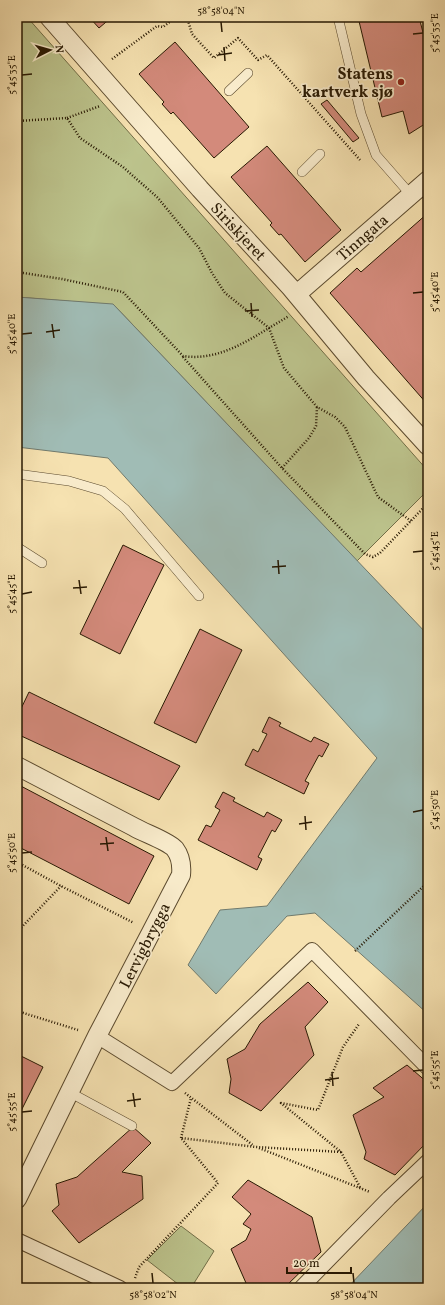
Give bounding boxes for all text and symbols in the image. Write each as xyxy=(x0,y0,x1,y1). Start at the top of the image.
text: 58°58'04"N xyxy=(197,4,245,18)
text: 5°45'35"E xyxy=(428,13,442,53)
north arrow xyxy=(30,30,70,70)
text: N xyxy=(51,44,66,54)
text: 5°45'35"E xyxy=(5,55,19,95)
place label: Statens kartverk sjø xyxy=(302,64,393,104)
marker: Statens kartverk sjø xyxy=(396,77,406,87)
street label: Siriskjeret xyxy=(205,198,271,267)
street label: Tinngata xyxy=(333,210,394,267)
text: 5°45'40"E xyxy=(428,272,442,312)
text: 5°45'40"E xyxy=(5,314,19,354)
text: 5°45'45"E xyxy=(428,531,442,571)
text: 5°45'45"E xyxy=(5,574,19,614)
text: 5°45'50"E xyxy=(428,790,442,830)
text: 5°45'50"E xyxy=(5,833,19,873)
street label: Lervigbrygga xyxy=(115,899,177,992)
text: 5°45'55"E xyxy=(428,1050,442,1090)
text: 5°45'55"E xyxy=(5,1092,19,1132)
scale bar xyxy=(287,1249,351,1275)
text: 20 m xyxy=(293,1256,320,1272)
text: 58°58'02"N xyxy=(129,1288,177,1302)
text: 58°58'04"N xyxy=(330,1288,378,1302)

